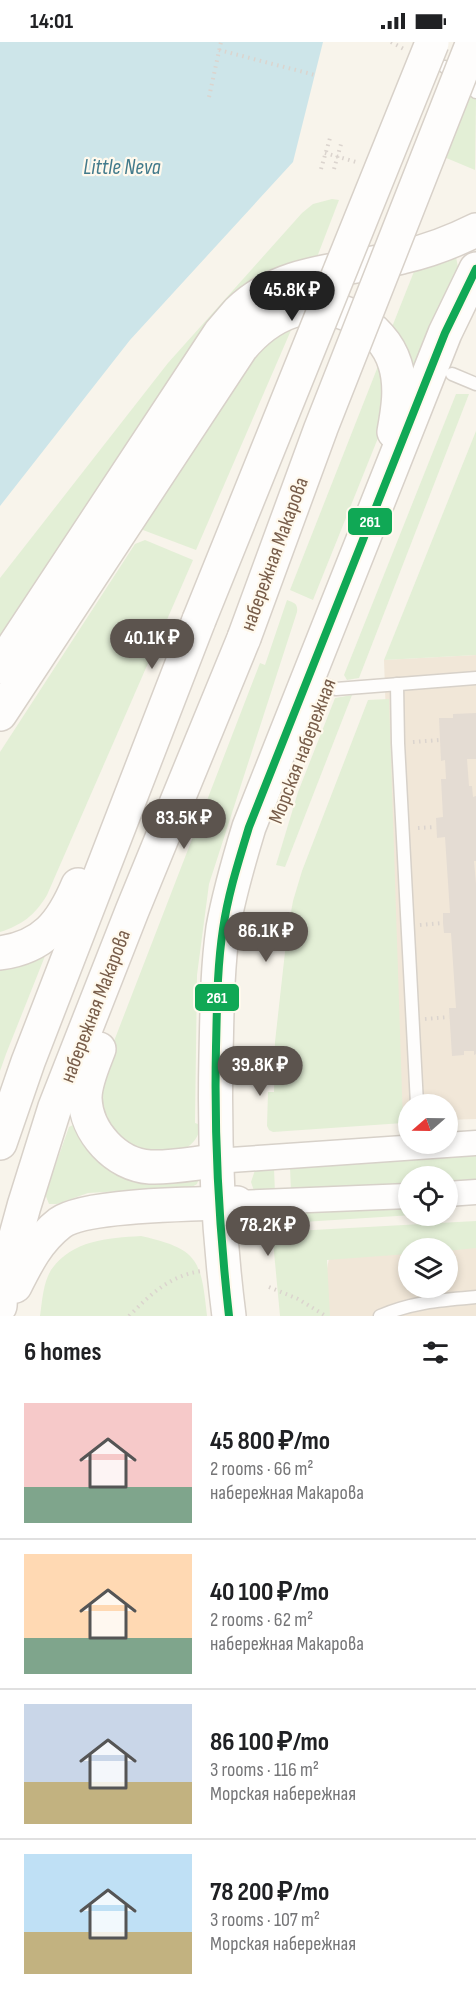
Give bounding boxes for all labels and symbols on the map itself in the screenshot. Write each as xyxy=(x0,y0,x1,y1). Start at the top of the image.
water label: Little Neva xyxy=(83,154,161,181)
pin: 45.8K ₽ xyxy=(237,271,347,322)
street label: набережная Макарова xyxy=(235,474,314,634)
line badge: 261 xyxy=(347,507,393,536)
text: 261 xyxy=(360,513,381,532)
pin: 40.1K ₽ xyxy=(97,619,207,670)
street label: Морская набережная xyxy=(263,675,342,827)
pin: 83.5K ₽ xyxy=(129,799,239,850)
pin: 86.1K ₽ xyxy=(211,912,321,963)
street label: набережная Макарова xyxy=(55,926,136,1086)
line badge: 261 xyxy=(194,983,240,1012)
text: 261 xyxy=(207,989,228,1008)
pin: 39.8K ₽ xyxy=(205,1046,315,1097)
north arrow xyxy=(398,1094,458,1154)
pin: 78.2K ₽ xyxy=(213,1206,323,1257)

